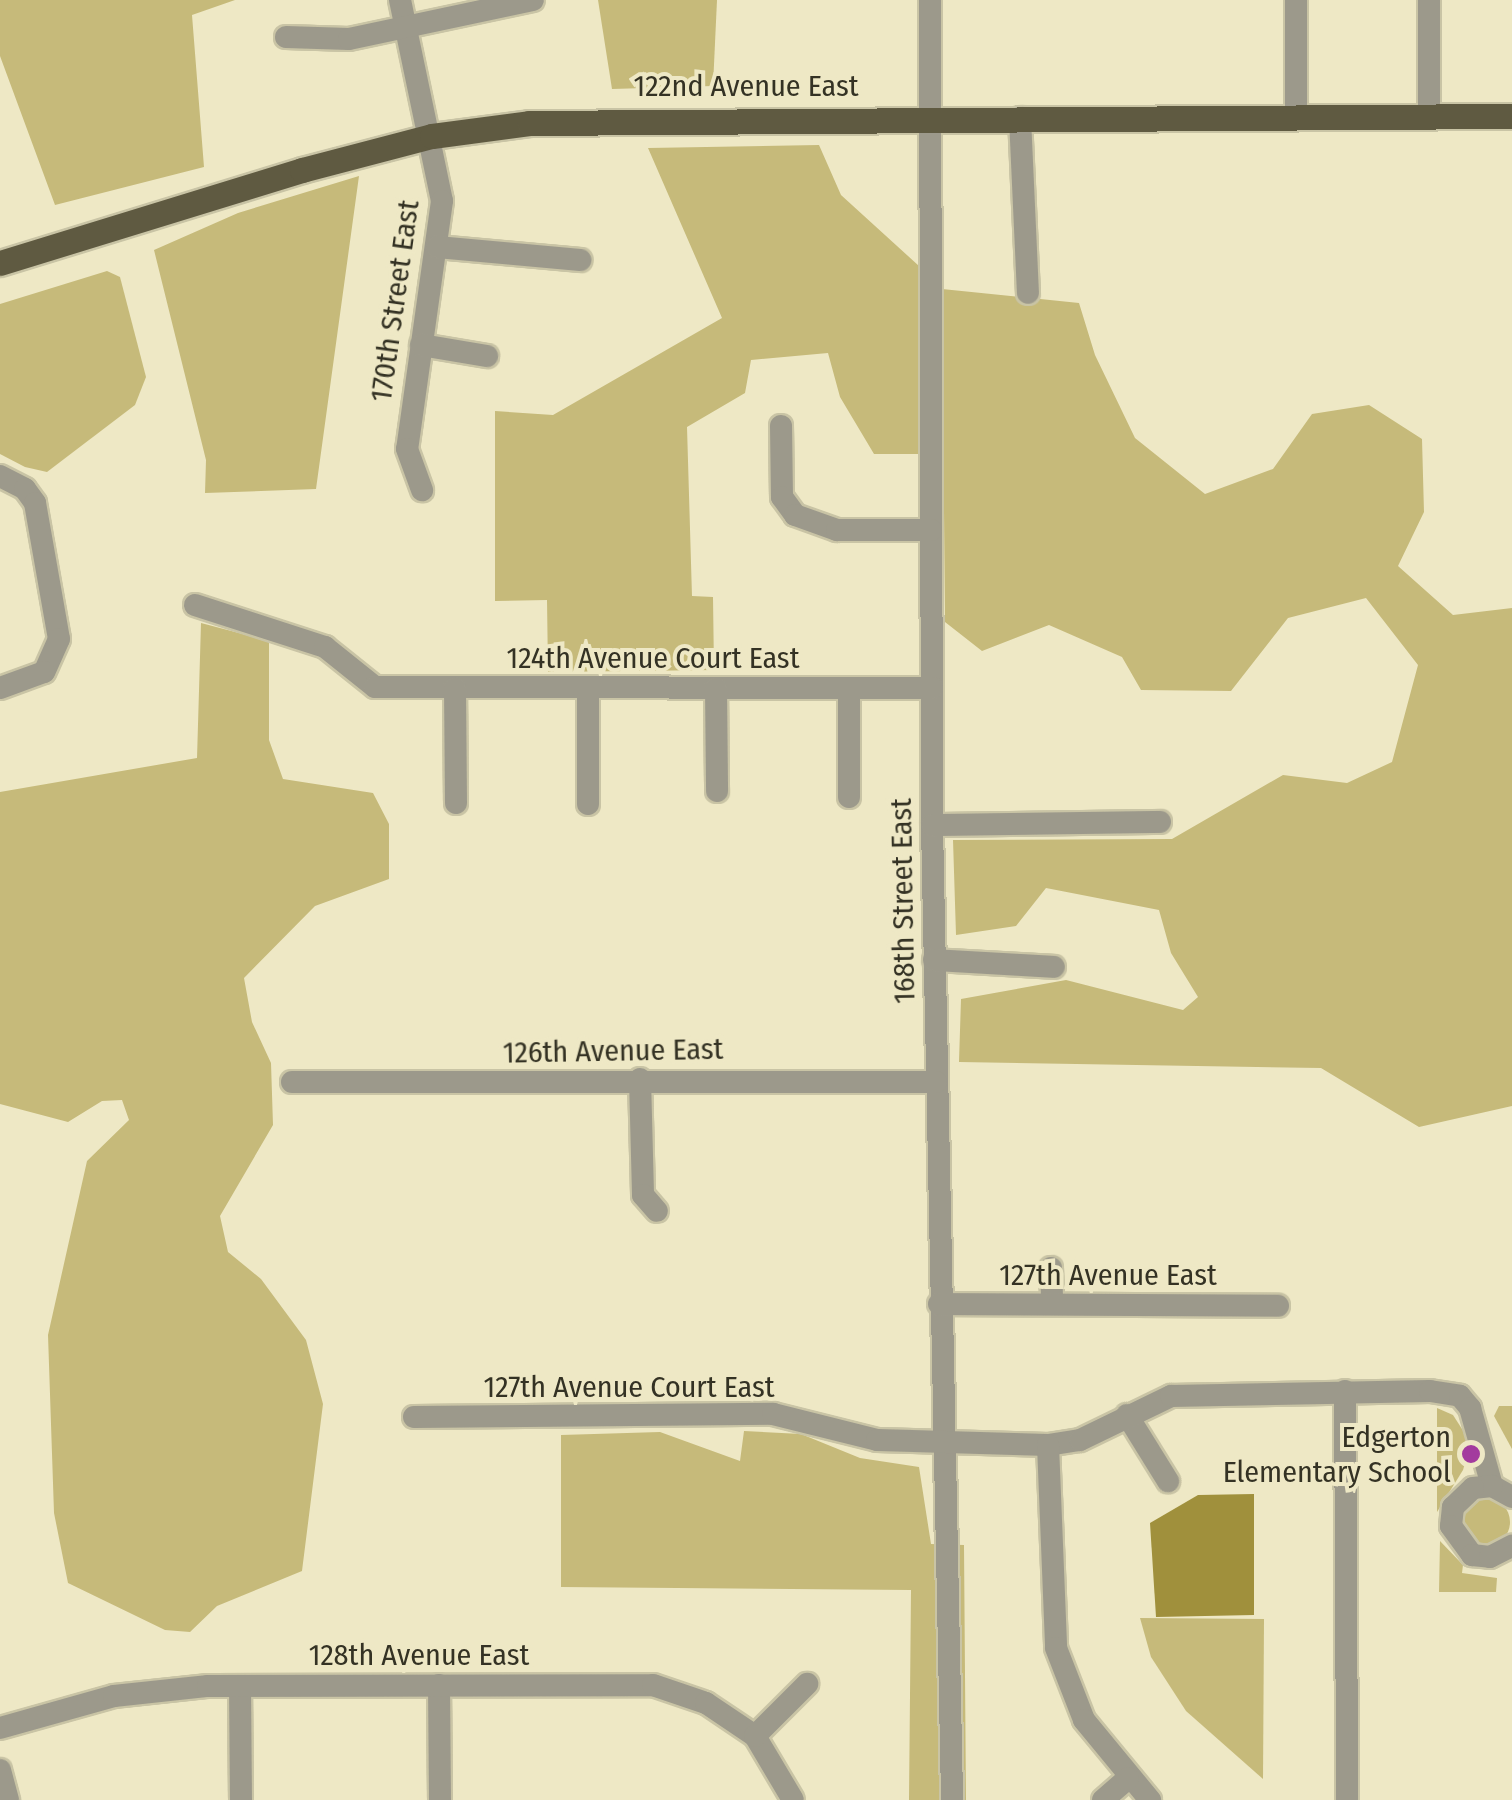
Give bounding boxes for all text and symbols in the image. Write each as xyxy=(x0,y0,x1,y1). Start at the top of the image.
street label: 122nd Avenue East xyxy=(633,68,859,104)
street label: 170th Street East xyxy=(363,198,427,404)
street label: 124th Avenue Court East xyxy=(507,640,799,676)
street label: 168th Street East xyxy=(883,798,923,1004)
street label: 126th Avenue East xyxy=(502,1031,724,1071)
street label: 127th Avenue East xyxy=(999,1257,1217,1293)
street label: 127th Avenue Court East xyxy=(484,1369,774,1405)
place label: Edgerton Elementary School xyxy=(1223,1419,1451,1490)
marker: Edgerton Elementary School xyxy=(1460,1443,1482,1465)
street label: 128th Avenue East xyxy=(309,1637,529,1673)

